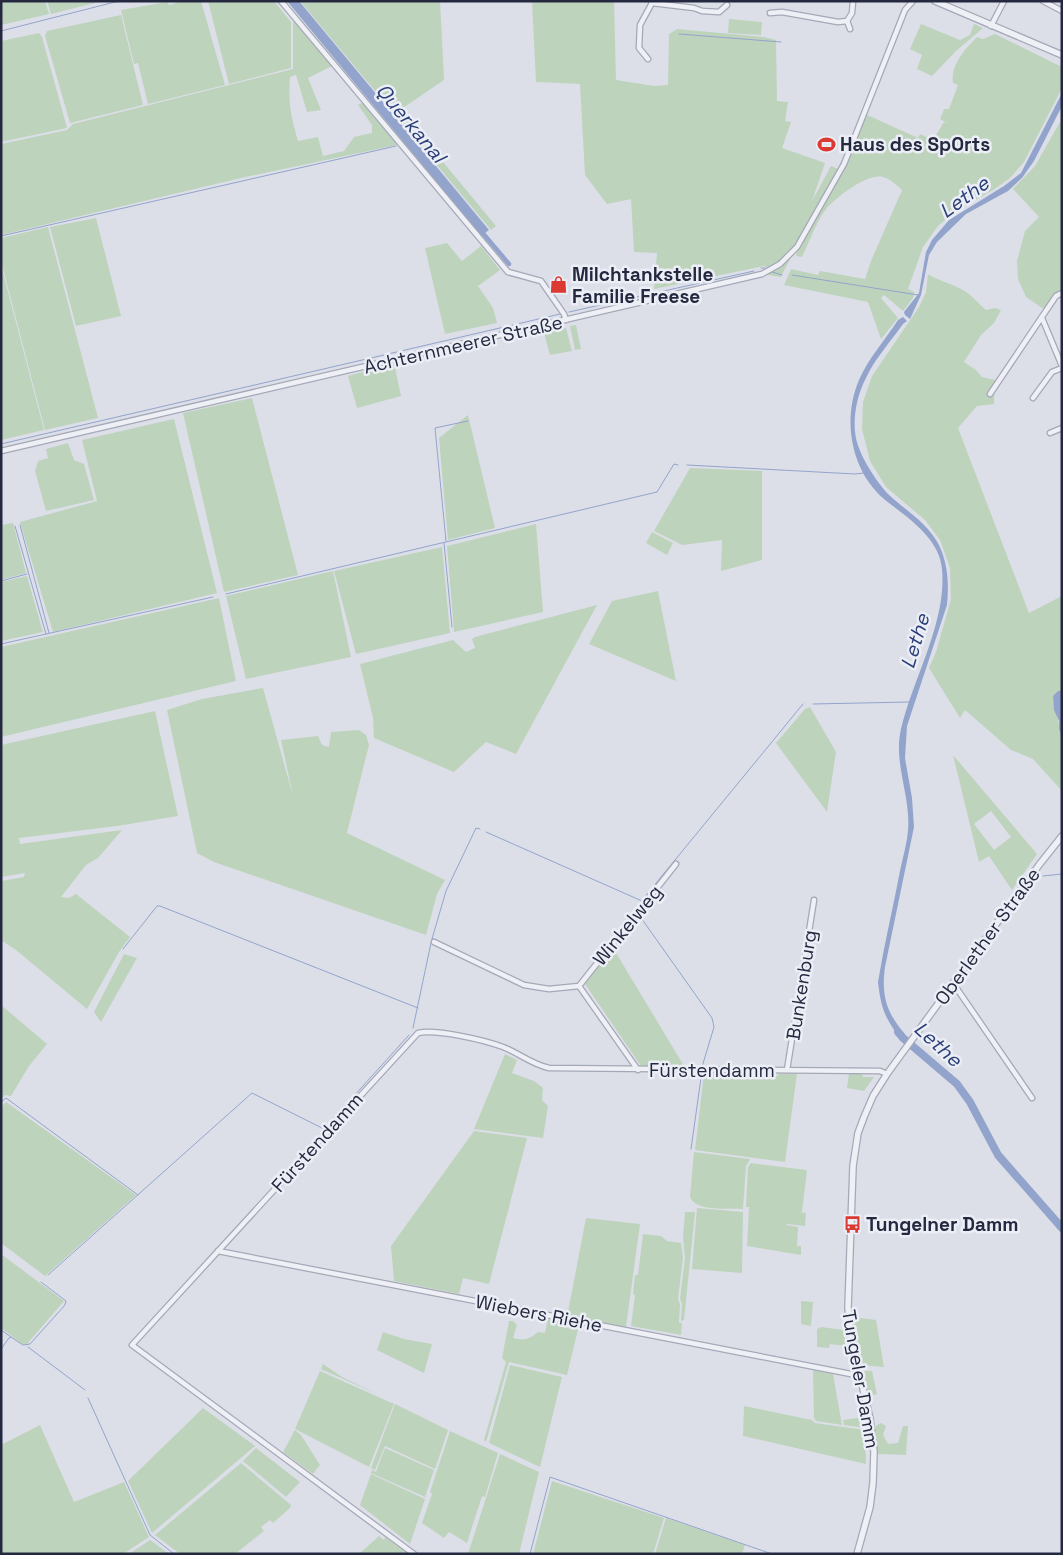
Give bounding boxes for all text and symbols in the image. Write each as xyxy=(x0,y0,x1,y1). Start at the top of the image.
water label: Querkanal xyxy=(370,78,453,170)
place label: Haus des SpOrts xyxy=(840,132,990,157)
sports icon: Haus des SpOrts xyxy=(816,134,836,154)
water label: Lethe xyxy=(934,169,995,224)
place label: Milchtankstelle Familie Freese xyxy=(572,262,713,309)
shop icon: Milchtankstelle Familie Freese xyxy=(548,275,568,295)
street label: Achternmeerer Straße xyxy=(361,309,565,380)
water label: Lethe xyxy=(894,610,936,671)
street label: Oberlether Straße xyxy=(929,863,1046,1010)
street label: Winkelweg xyxy=(587,880,668,971)
street label: Bunkenburg xyxy=(780,928,823,1042)
water label: Lethe xyxy=(909,1016,968,1073)
street label: Fürstendamm xyxy=(649,1058,775,1083)
street label: Fürstendamm xyxy=(266,1087,369,1197)
place label: Tungelner Damm xyxy=(866,1212,1018,1237)
bus stop icon: Tungelner Damm xyxy=(842,1214,862,1234)
street label: Wiebers Riehe xyxy=(473,1289,604,1338)
street label: Tungeler Damm xyxy=(836,1308,885,1450)

